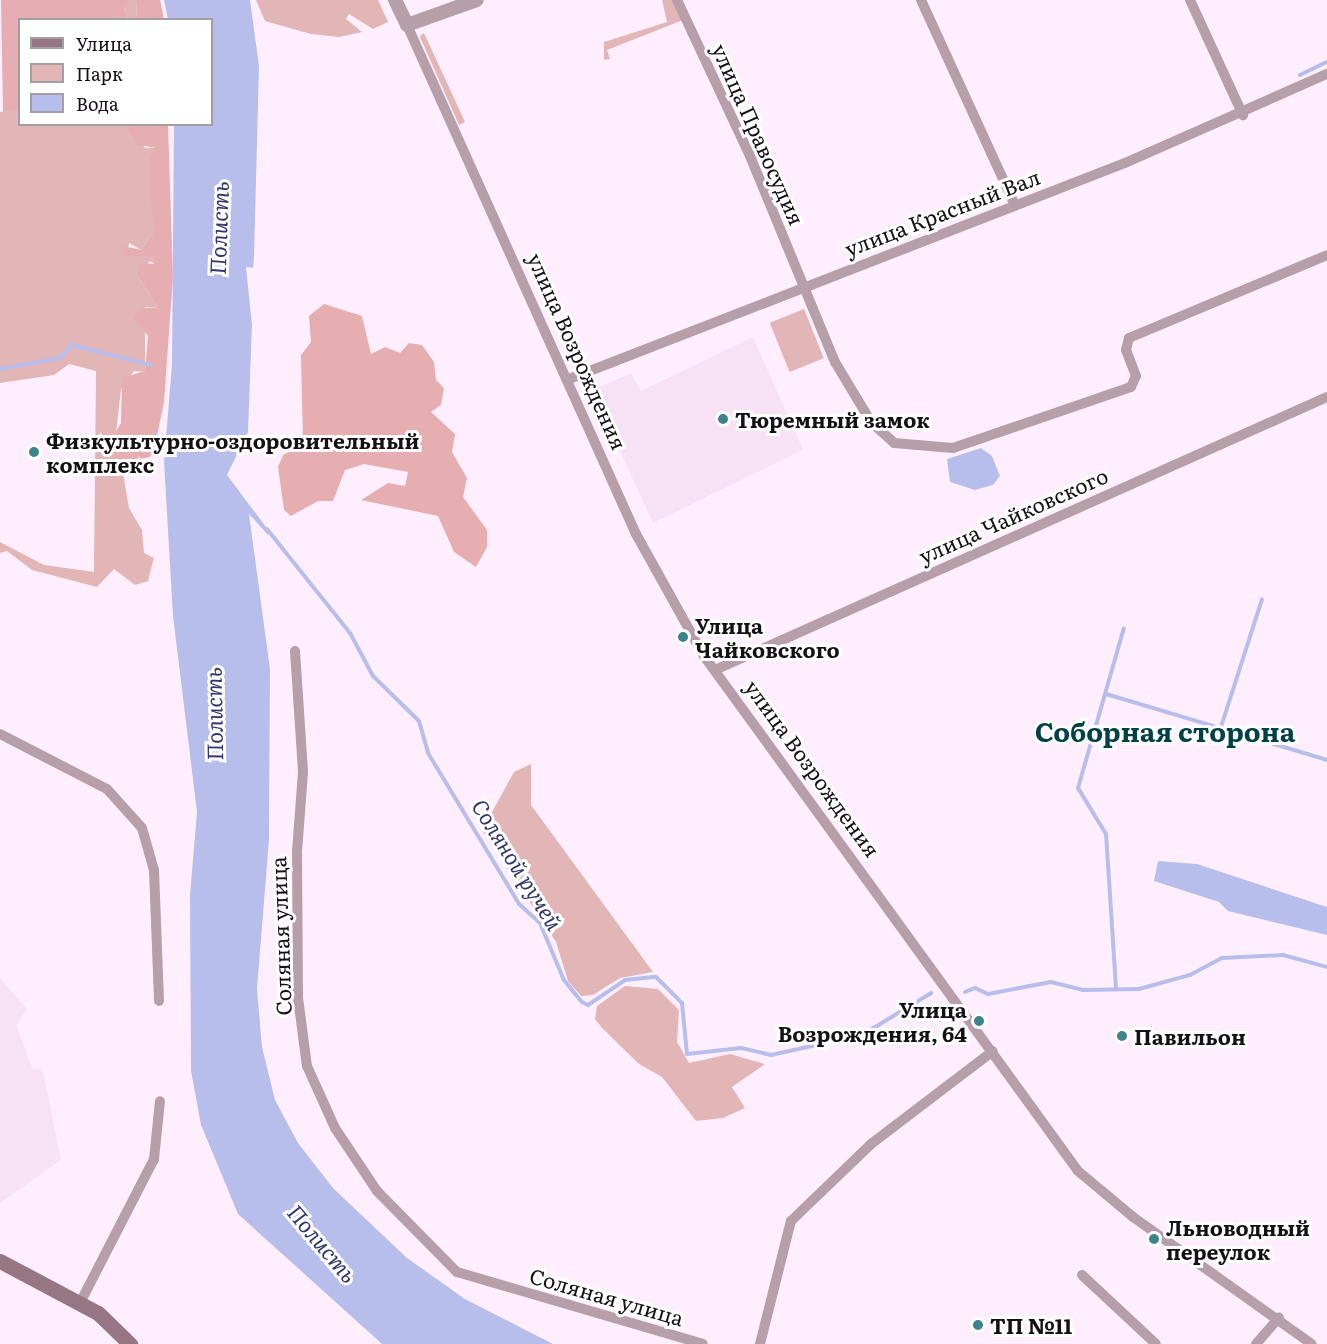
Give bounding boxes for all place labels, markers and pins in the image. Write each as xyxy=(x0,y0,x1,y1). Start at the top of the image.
place label: Тюремный замок xyxy=(735,406,930,432)
marker: Тюремный замок xyxy=(716,412,730,426)
place label: Физкультурно-оздоровительный комплекс xyxy=(46,427,419,477)
marker: Физкультурно-оздоровительный комплекс xyxy=(27,445,41,459)
place label: Улица Чайковского xyxy=(695,612,840,662)
marker: Улица Чайковского xyxy=(676,630,690,644)
place label: Улица Возрождения, 64 xyxy=(778,996,967,1046)
marker: Улица Возрождения, 64 xyxy=(972,1014,986,1028)
place label: Павильон xyxy=(1134,1023,1246,1049)
marker: Павильон xyxy=(1115,1029,1129,1043)
place label: Льноводный переулок xyxy=(1166,1214,1310,1264)
marker: Льноводный переулок xyxy=(1147,1232,1161,1246)
place label: ТП №11 xyxy=(990,1312,1072,1338)
marker: ТП №11 xyxy=(971,1318,985,1332)

